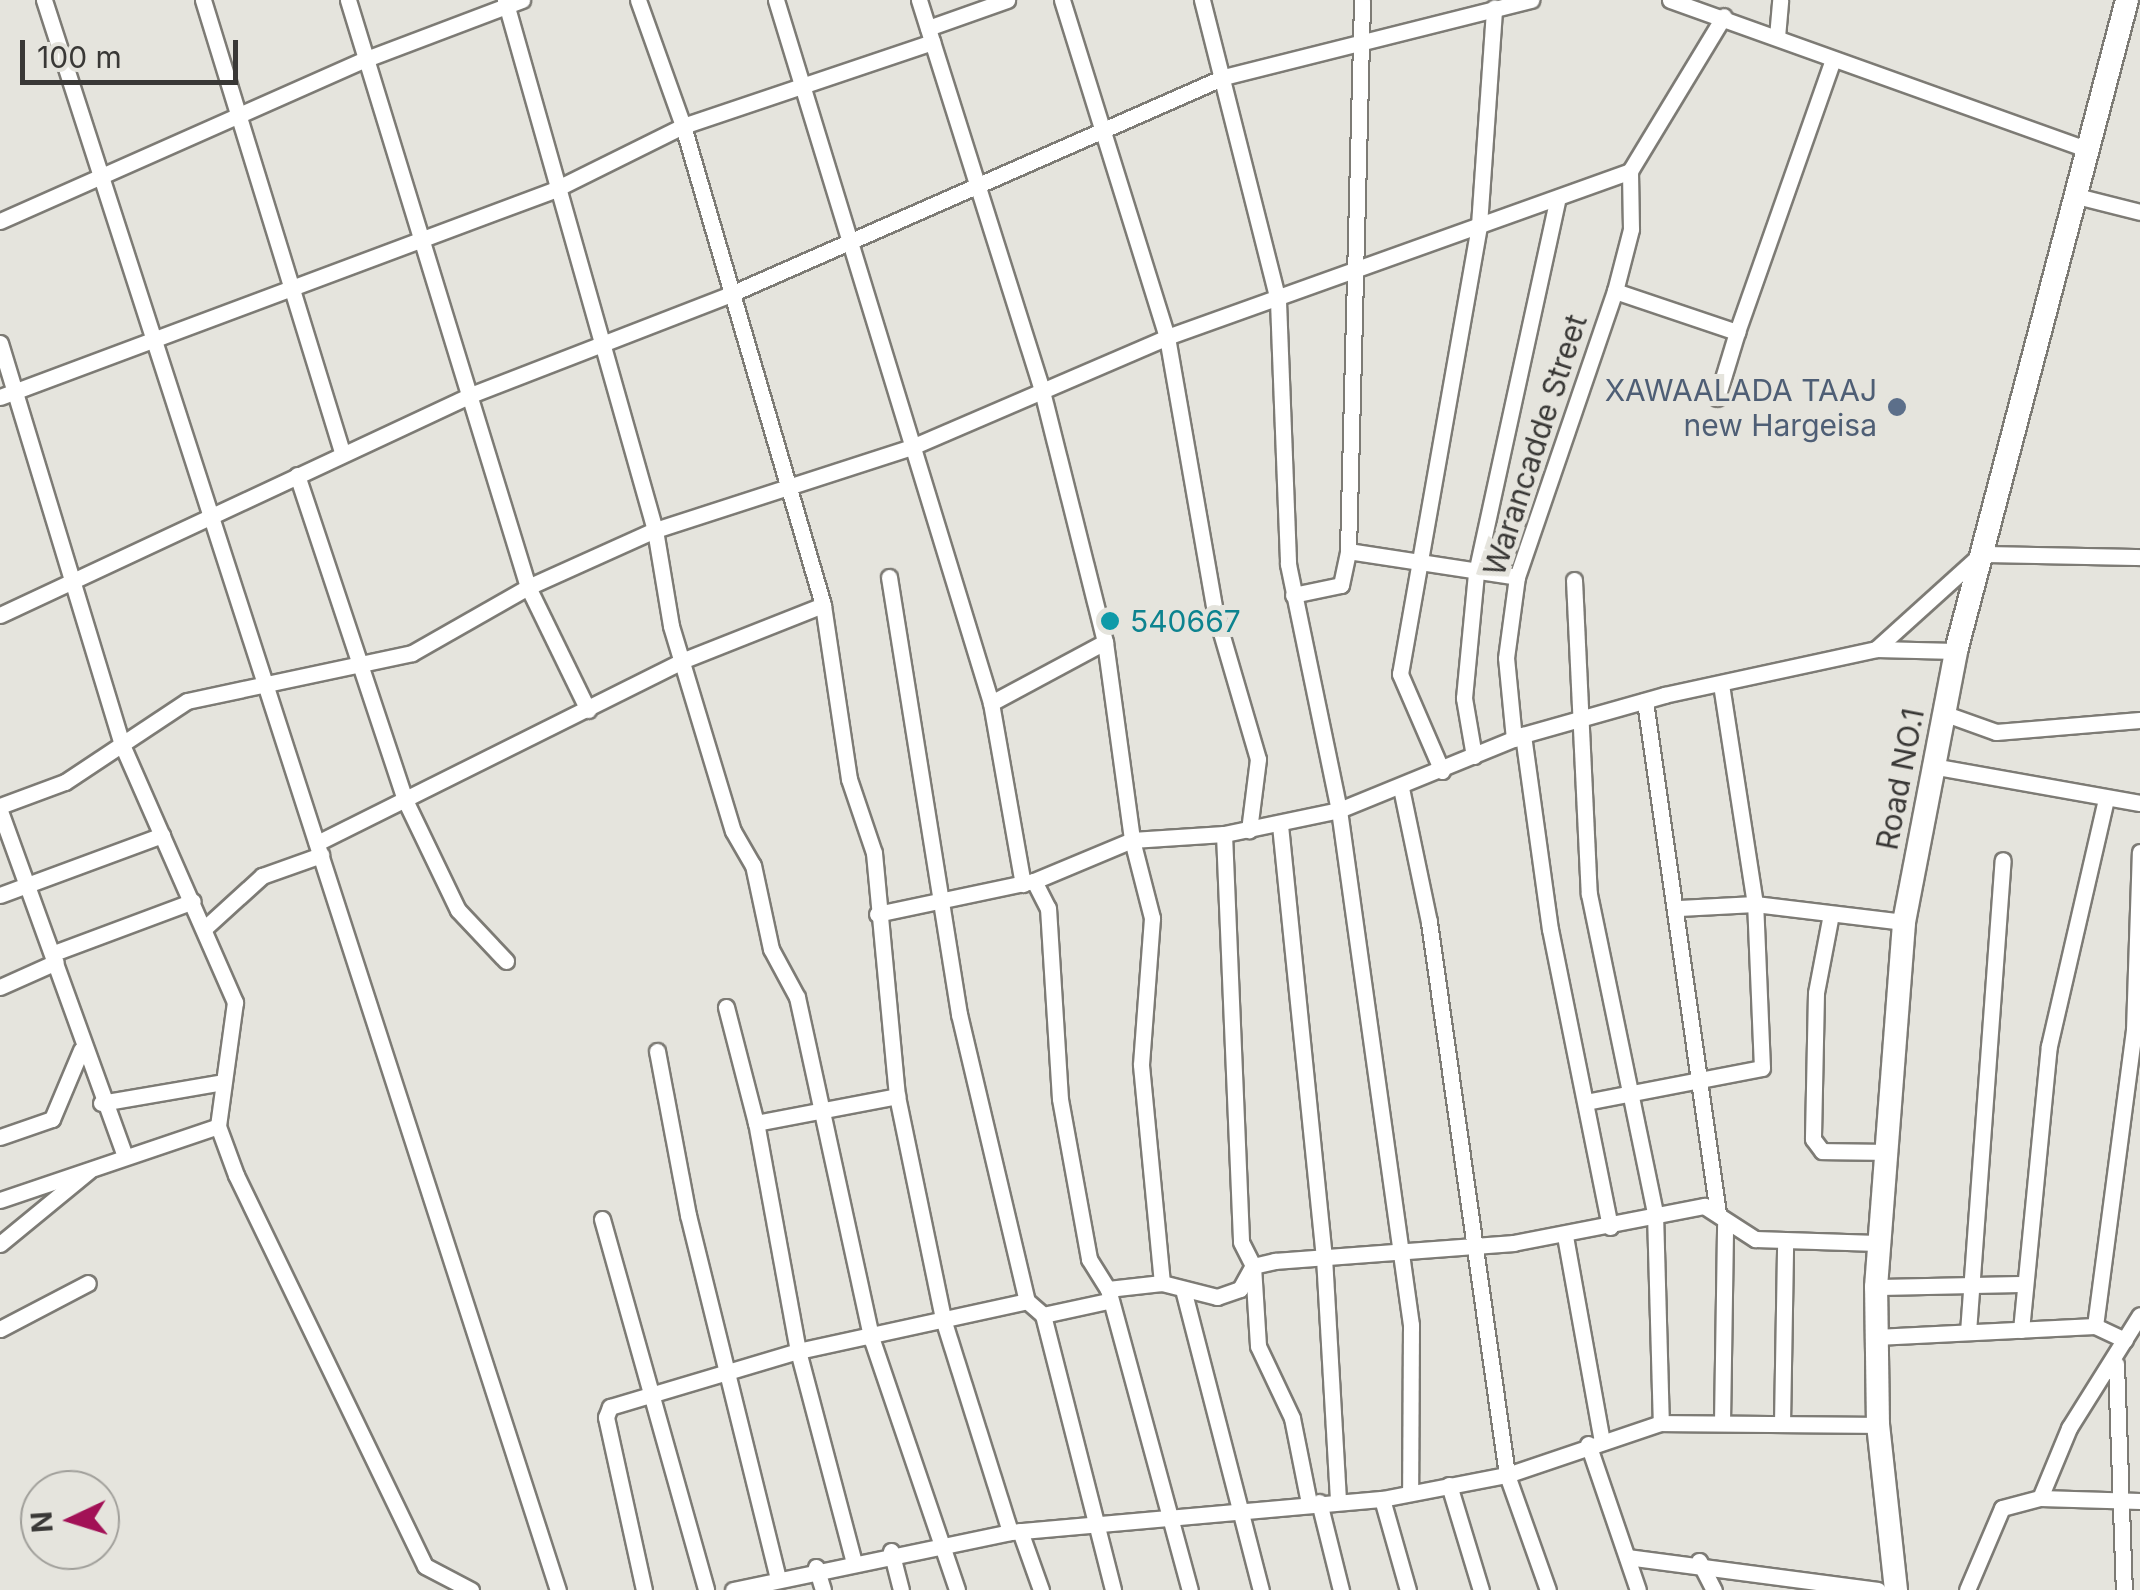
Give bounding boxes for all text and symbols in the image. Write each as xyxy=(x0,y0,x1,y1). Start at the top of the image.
scale bar xyxy=(25,20,242,82)
text: 100 m xyxy=(37,39,122,75)
street label: Warancadde Street xyxy=(1476,310,1594,580)
place label: XAWAALADA TAAJ new Hargeisa xyxy=(1605,372,1877,442)
marker: XAWAALADA TAAJ new Hargeisa xyxy=(1886,396,1908,418)
place label: 540667 xyxy=(1130,603,1241,639)
marker: 540667 xyxy=(1099,610,1121,632)
street label: Road NO.1 xyxy=(1869,705,1931,853)
north arrow xyxy=(20,1470,120,1570)
text: N xyxy=(24,1510,60,1534)

